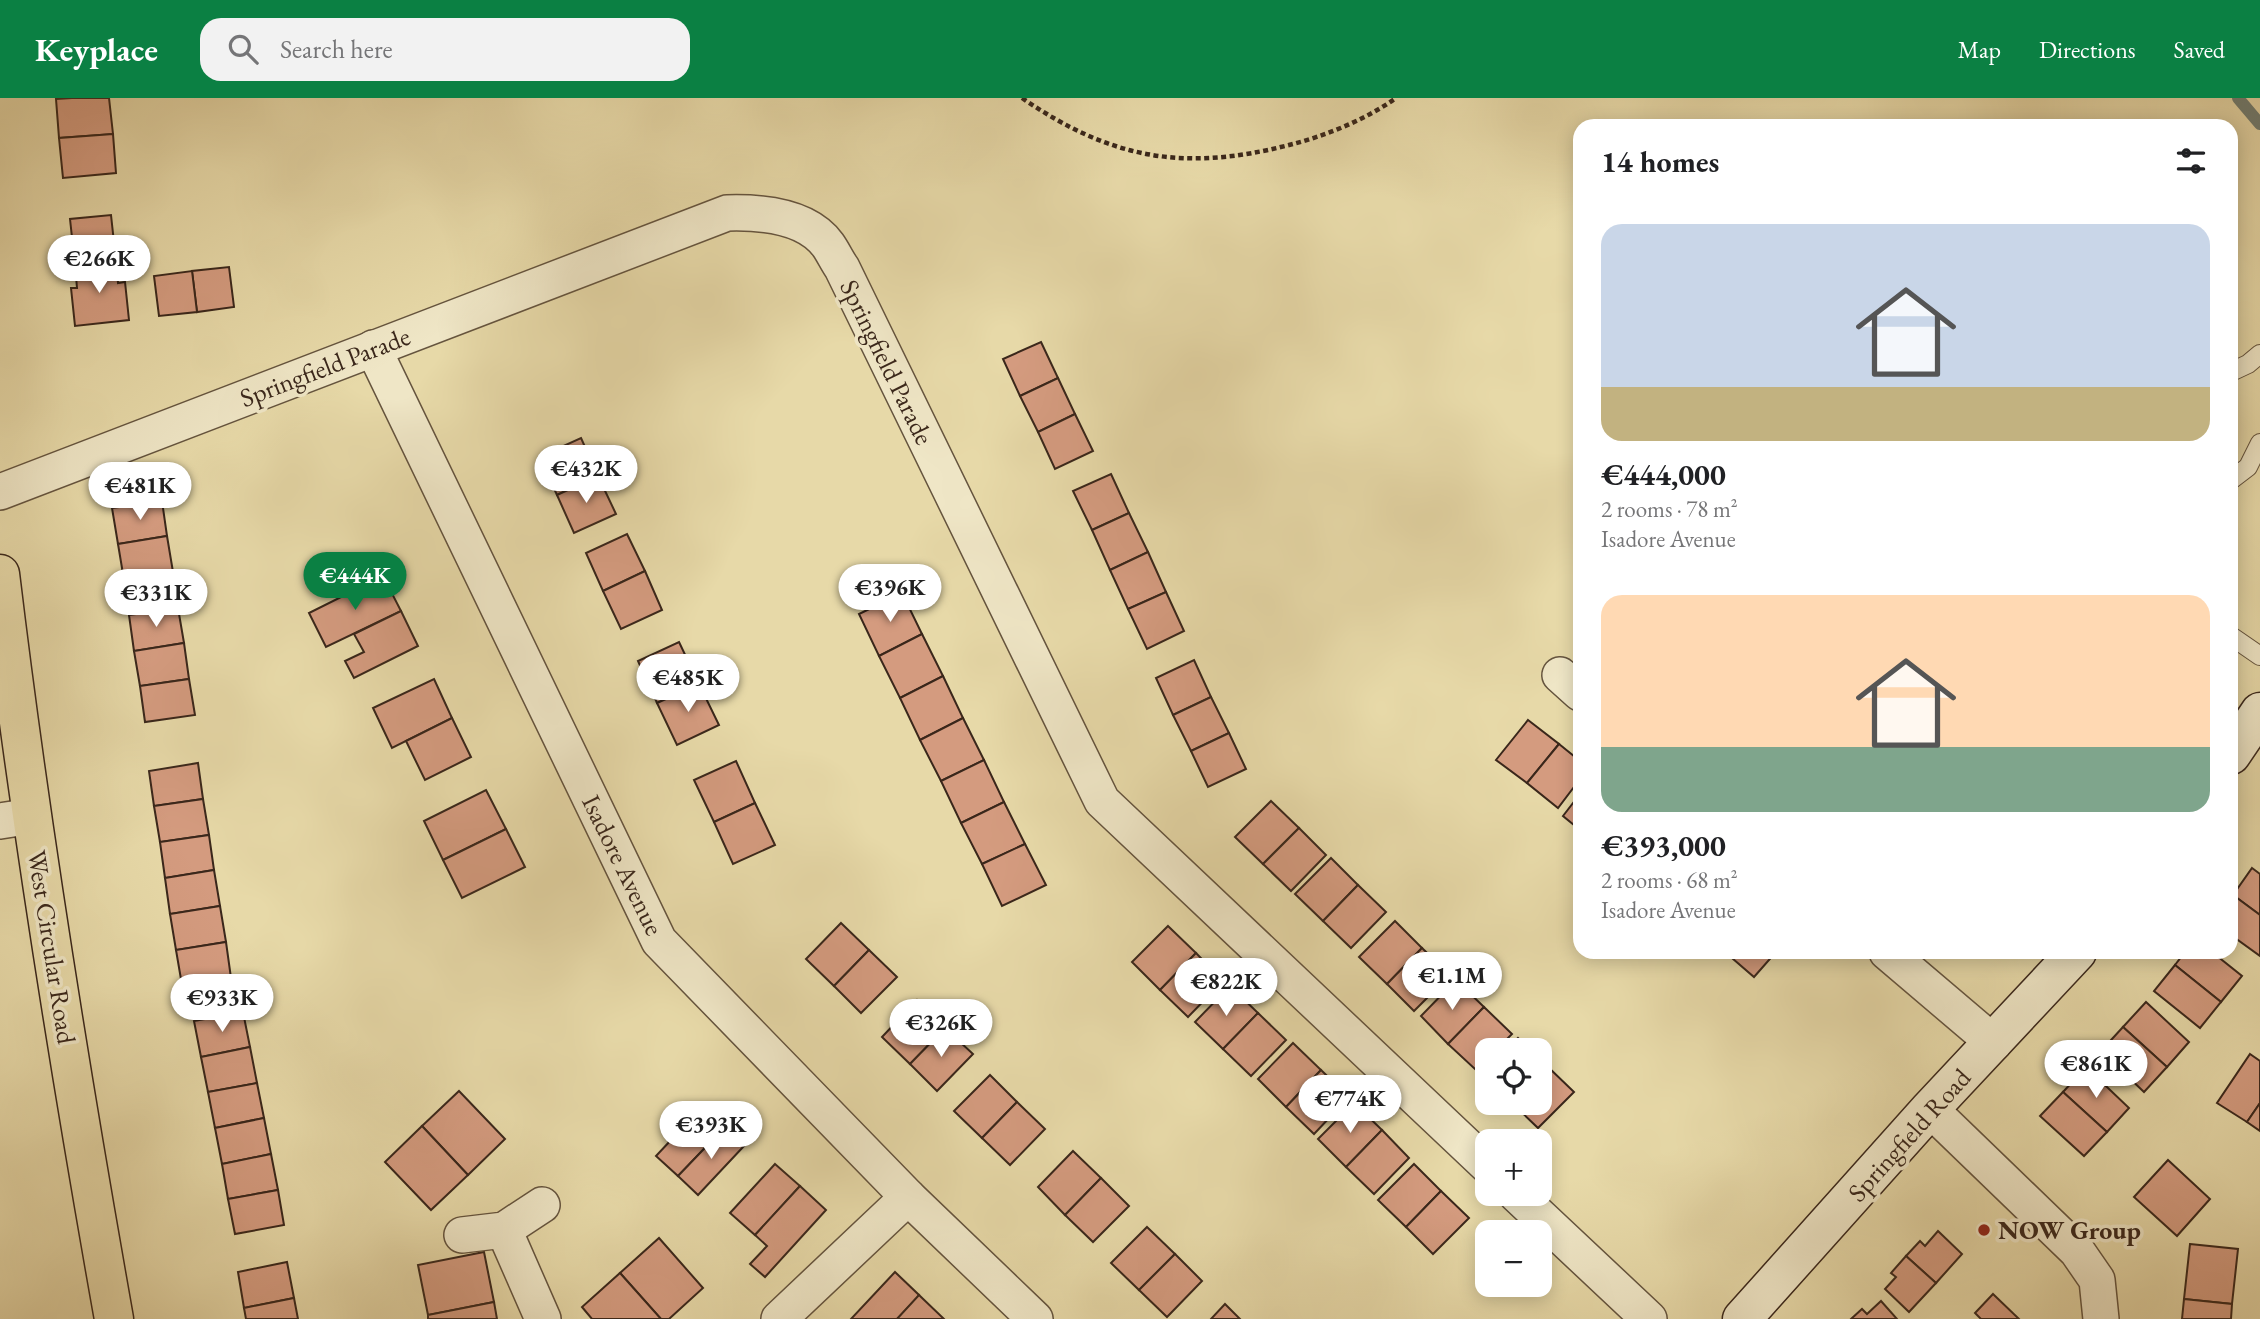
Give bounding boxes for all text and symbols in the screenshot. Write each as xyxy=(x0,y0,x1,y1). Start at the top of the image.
search box xyxy=(200,18,690,81)
text: Keyplace xyxy=(35,28,158,71)
icon: search xyxy=(224,30,262,68)
text: Search here xyxy=(280,32,393,66)
text: Map xyxy=(1958,34,2001,65)
text: Directions xyxy=(2039,34,2136,65)
text: Saved xyxy=(2174,34,2225,65)
text: 14 homes xyxy=(1601,142,1719,181)
icon: filters xyxy=(2172,142,2210,180)
pin: €266K xyxy=(50,236,148,295)
text: €266K xyxy=(63,243,135,273)
icon: home xyxy=(1843,269,1969,395)
street label: Springfield Parade xyxy=(832,274,942,450)
street label: Springfield Parade xyxy=(235,319,415,415)
pin: €432K xyxy=(537,446,635,505)
text: €432K xyxy=(550,453,622,483)
text: €444,000 xyxy=(1601,455,1726,494)
pin: €481K xyxy=(91,462,189,522)
text: €481K xyxy=(104,470,176,500)
text: 2 rooms · 78 m² xyxy=(1601,494,1738,524)
text: Isadore Avenue xyxy=(1601,524,1736,554)
pin: €444K xyxy=(306,552,404,612)
text: €444K xyxy=(319,560,391,590)
pin: €396K xyxy=(841,564,939,624)
pin: €331K xyxy=(107,570,205,629)
text: €396K xyxy=(854,572,926,602)
text: €331K xyxy=(120,577,192,607)
icon: home xyxy=(1843,640,1969,766)
pin: €485K xyxy=(639,654,737,714)
text: €485K xyxy=(652,662,724,692)
street label: Isadore Avenue xyxy=(574,789,672,941)
text: €393,000 xyxy=(1601,826,1726,865)
street label: West Circular Road xyxy=(20,848,84,1047)
text: 2 rooms · 68 m² xyxy=(1601,865,1738,895)
text: Isadore Avenue xyxy=(1601,895,1736,925)
pin: €1.1M xyxy=(1403,953,1501,1012)
pin: €822K xyxy=(1177,958,1275,1018)
text: €1.1M xyxy=(1418,960,1486,990)
text: €822K xyxy=(1190,966,1262,996)
pin: €933K xyxy=(173,974,271,1034)
text: €933K xyxy=(186,982,258,1012)
pin: €326K xyxy=(892,1000,990,1059)
text: €326K xyxy=(905,1007,977,1037)
map controls xyxy=(1475,1038,1552,1297)
button: locate xyxy=(1475,1038,1552,1115)
pin: €861K xyxy=(2047,1040,2145,1100)
text: €861K xyxy=(2060,1048,2132,1078)
street label: Springfield Road xyxy=(1840,1060,1979,1209)
pin: €774K xyxy=(1301,1076,1399,1135)
text: €774K xyxy=(1314,1083,1386,1113)
pin: €393K xyxy=(662,1102,760,1161)
text: €393K xyxy=(675,1109,747,1139)
button: + xyxy=(1475,1129,1552,1206)
place label: NOW Group xyxy=(1998,1213,2141,1247)
button: − xyxy=(1475,1220,1552,1297)
marker: NOW Group xyxy=(1976,1222,1992,1238)

